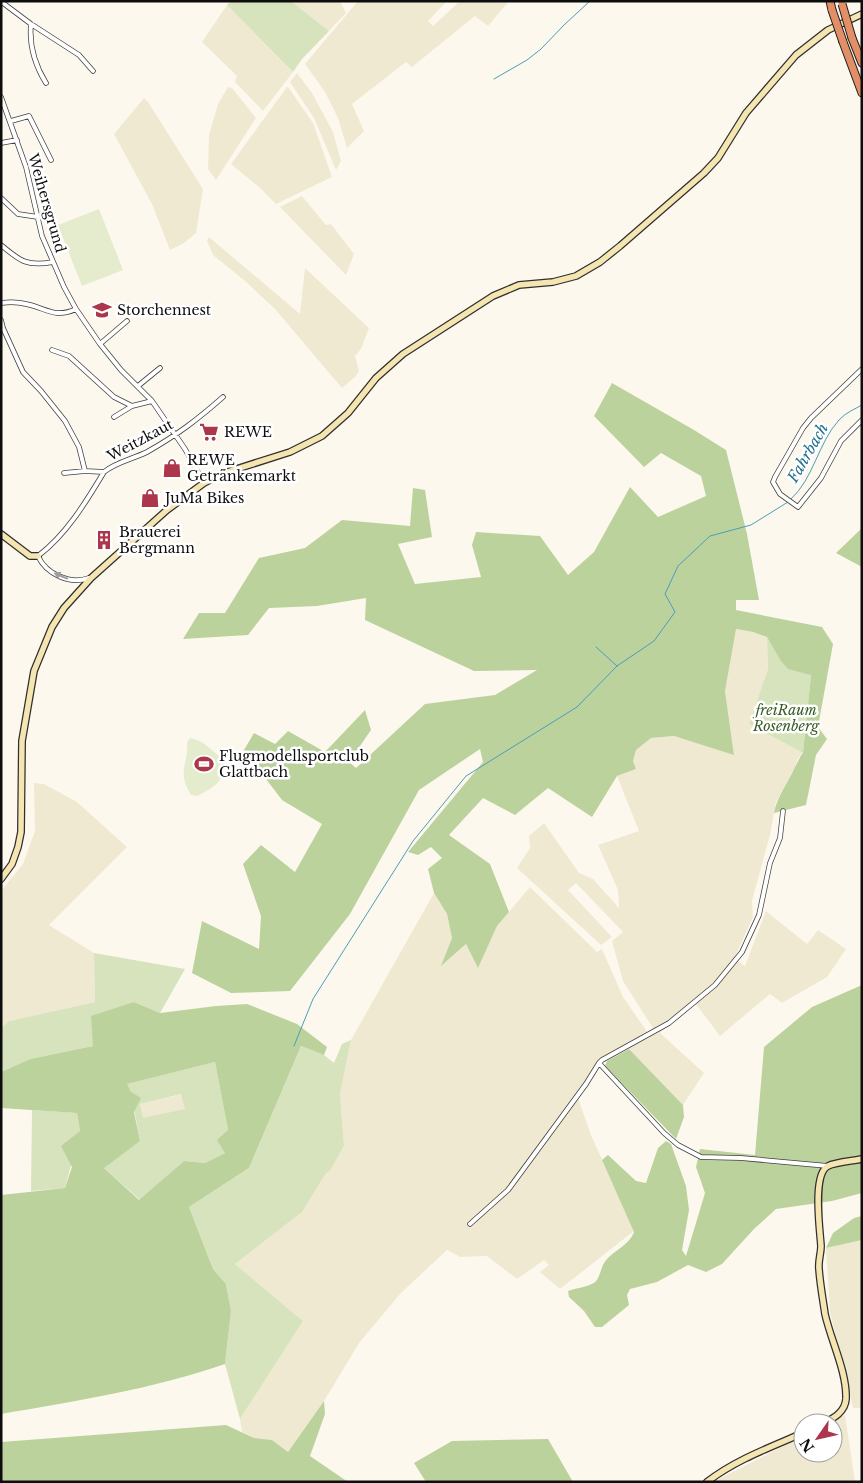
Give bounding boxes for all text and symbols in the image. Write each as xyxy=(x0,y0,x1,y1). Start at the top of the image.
street label: Weihersgrund xyxy=(24,150,70,255)
school or university icon: Storchennest xyxy=(91,299,113,321)
place label: Storchennest xyxy=(117,301,212,319)
street label: Weitzkaut xyxy=(103,415,177,465)
water label: Fahrbach xyxy=(783,419,832,487)
supermarket icon: REWE xyxy=(198,421,220,443)
place label: REWE xyxy=(224,423,272,441)
place label: REWE Getränkemarkt xyxy=(187,451,297,485)
shop icon: REWE Getränkemarkt xyxy=(161,457,183,479)
shop icon: JuMa Bikes xyxy=(139,487,161,509)
place label: JuMa Bikes xyxy=(163,489,244,507)
place label: Brauerei Bergmann xyxy=(119,523,195,557)
building icon: Brauerei Bergmann xyxy=(93,529,115,551)
one-way arrow xyxy=(54,571,68,579)
park label: freiRaum Rosenberg xyxy=(752,701,820,735)
place label: Flugmodellsportclub Glattbach xyxy=(219,747,369,781)
sports icon: Flugmodellsportclub Glattbach xyxy=(193,753,215,775)
north arrow xyxy=(793,1413,843,1463)
text: N xyxy=(796,1435,818,1456)

